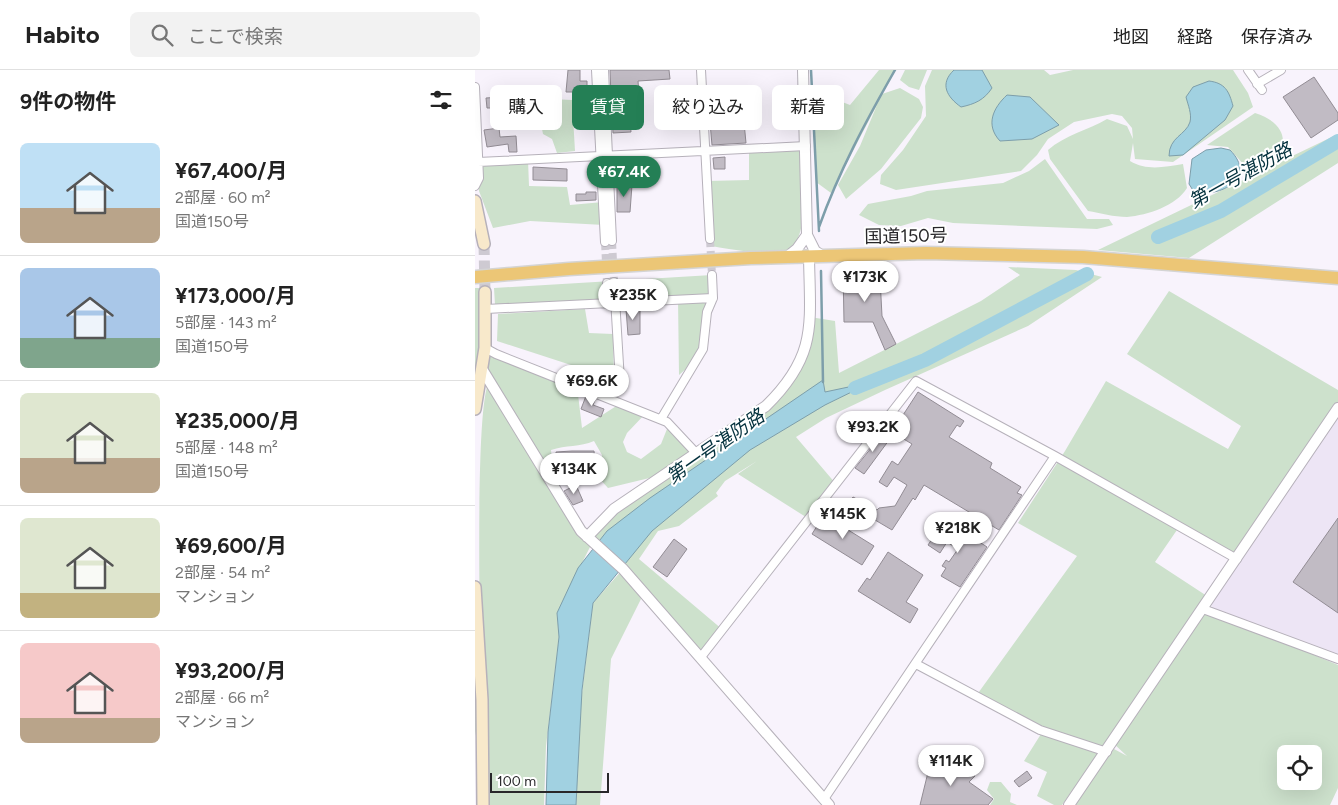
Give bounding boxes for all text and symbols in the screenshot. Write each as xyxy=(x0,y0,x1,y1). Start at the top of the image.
search box xyxy=(130,12,480,57)
text: Habito xyxy=(25,20,100,49)
icon: search xyxy=(148,21,176,49)
text: ここで検索 xyxy=(188,25,283,48)
text: 地図 xyxy=(1113,26,1149,48)
text: 経路 xyxy=(1177,26,1213,48)
text: 保存済み xyxy=(1241,26,1313,48)
chip: 購入 xyxy=(490,85,562,130)
chip: 賃貸 xyxy=(572,85,644,130)
chip: 絞り込み xyxy=(654,85,762,130)
chip: 新着 xyxy=(772,85,844,130)
icon: filters xyxy=(427,86,455,114)
text: 9件の物件 xyxy=(20,89,116,114)
water label: 第一号湛防路 xyxy=(1185,137,1297,213)
pin: ¥67.4K xyxy=(583,156,665,198)
text: ¥67,400/月 xyxy=(175,158,287,183)
text: ¥67.4K xyxy=(598,162,650,181)
icon: home xyxy=(60,163,120,223)
text: 2部屋 · 60 m² xyxy=(175,188,271,207)
text: 国道150号 xyxy=(175,212,249,231)
street label: 国道150号 xyxy=(864,224,948,248)
pin: ¥173K xyxy=(830,260,900,303)
text: ¥173K xyxy=(843,267,887,286)
pin: ¥235K xyxy=(598,278,668,321)
text: ¥173,000/月 xyxy=(175,283,296,308)
text: ¥235K xyxy=(609,285,657,304)
icon: home xyxy=(60,288,120,348)
text: 5部屋 · 143 m² xyxy=(175,313,277,332)
text: 国道150号 xyxy=(175,337,249,356)
pin: ¥69.6K xyxy=(551,364,633,407)
text: ¥69.6K xyxy=(566,371,618,390)
water label: 第一号湛防路 xyxy=(662,403,770,489)
text: ¥235,000/月 xyxy=(175,408,300,433)
pin: ¥93.2K xyxy=(832,410,914,453)
icon: home xyxy=(60,413,120,473)
text: ¥93.2K xyxy=(847,417,899,436)
text: 5部屋 · 148 m² xyxy=(175,438,278,457)
pin: ¥134K xyxy=(539,452,609,495)
text: ¥134K xyxy=(551,459,597,478)
text: 国道150号 xyxy=(175,462,249,481)
pin: ¥145K xyxy=(808,498,878,540)
text: ¥145K xyxy=(820,504,866,523)
pin: ¥218K xyxy=(923,512,993,554)
text: ¥218K xyxy=(935,518,981,537)
text: ¥69,600/月 xyxy=(175,533,287,558)
icon: home xyxy=(60,538,120,598)
text: 2部屋 · 54 m² xyxy=(175,563,270,582)
text: マンション xyxy=(175,587,255,606)
text: ¥93,200/月 xyxy=(175,658,286,683)
icon: home xyxy=(60,663,120,723)
text: 2部屋 · 66 m² xyxy=(175,688,269,707)
text: マンション xyxy=(175,712,255,731)
pin: ¥114K xyxy=(916,744,986,787)
map controls xyxy=(1277,745,1322,790)
button: locate xyxy=(1277,745,1322,790)
text: ¥114K xyxy=(929,751,973,770)
scale bar xyxy=(490,770,609,793)
text: 100 m xyxy=(497,773,536,790)

